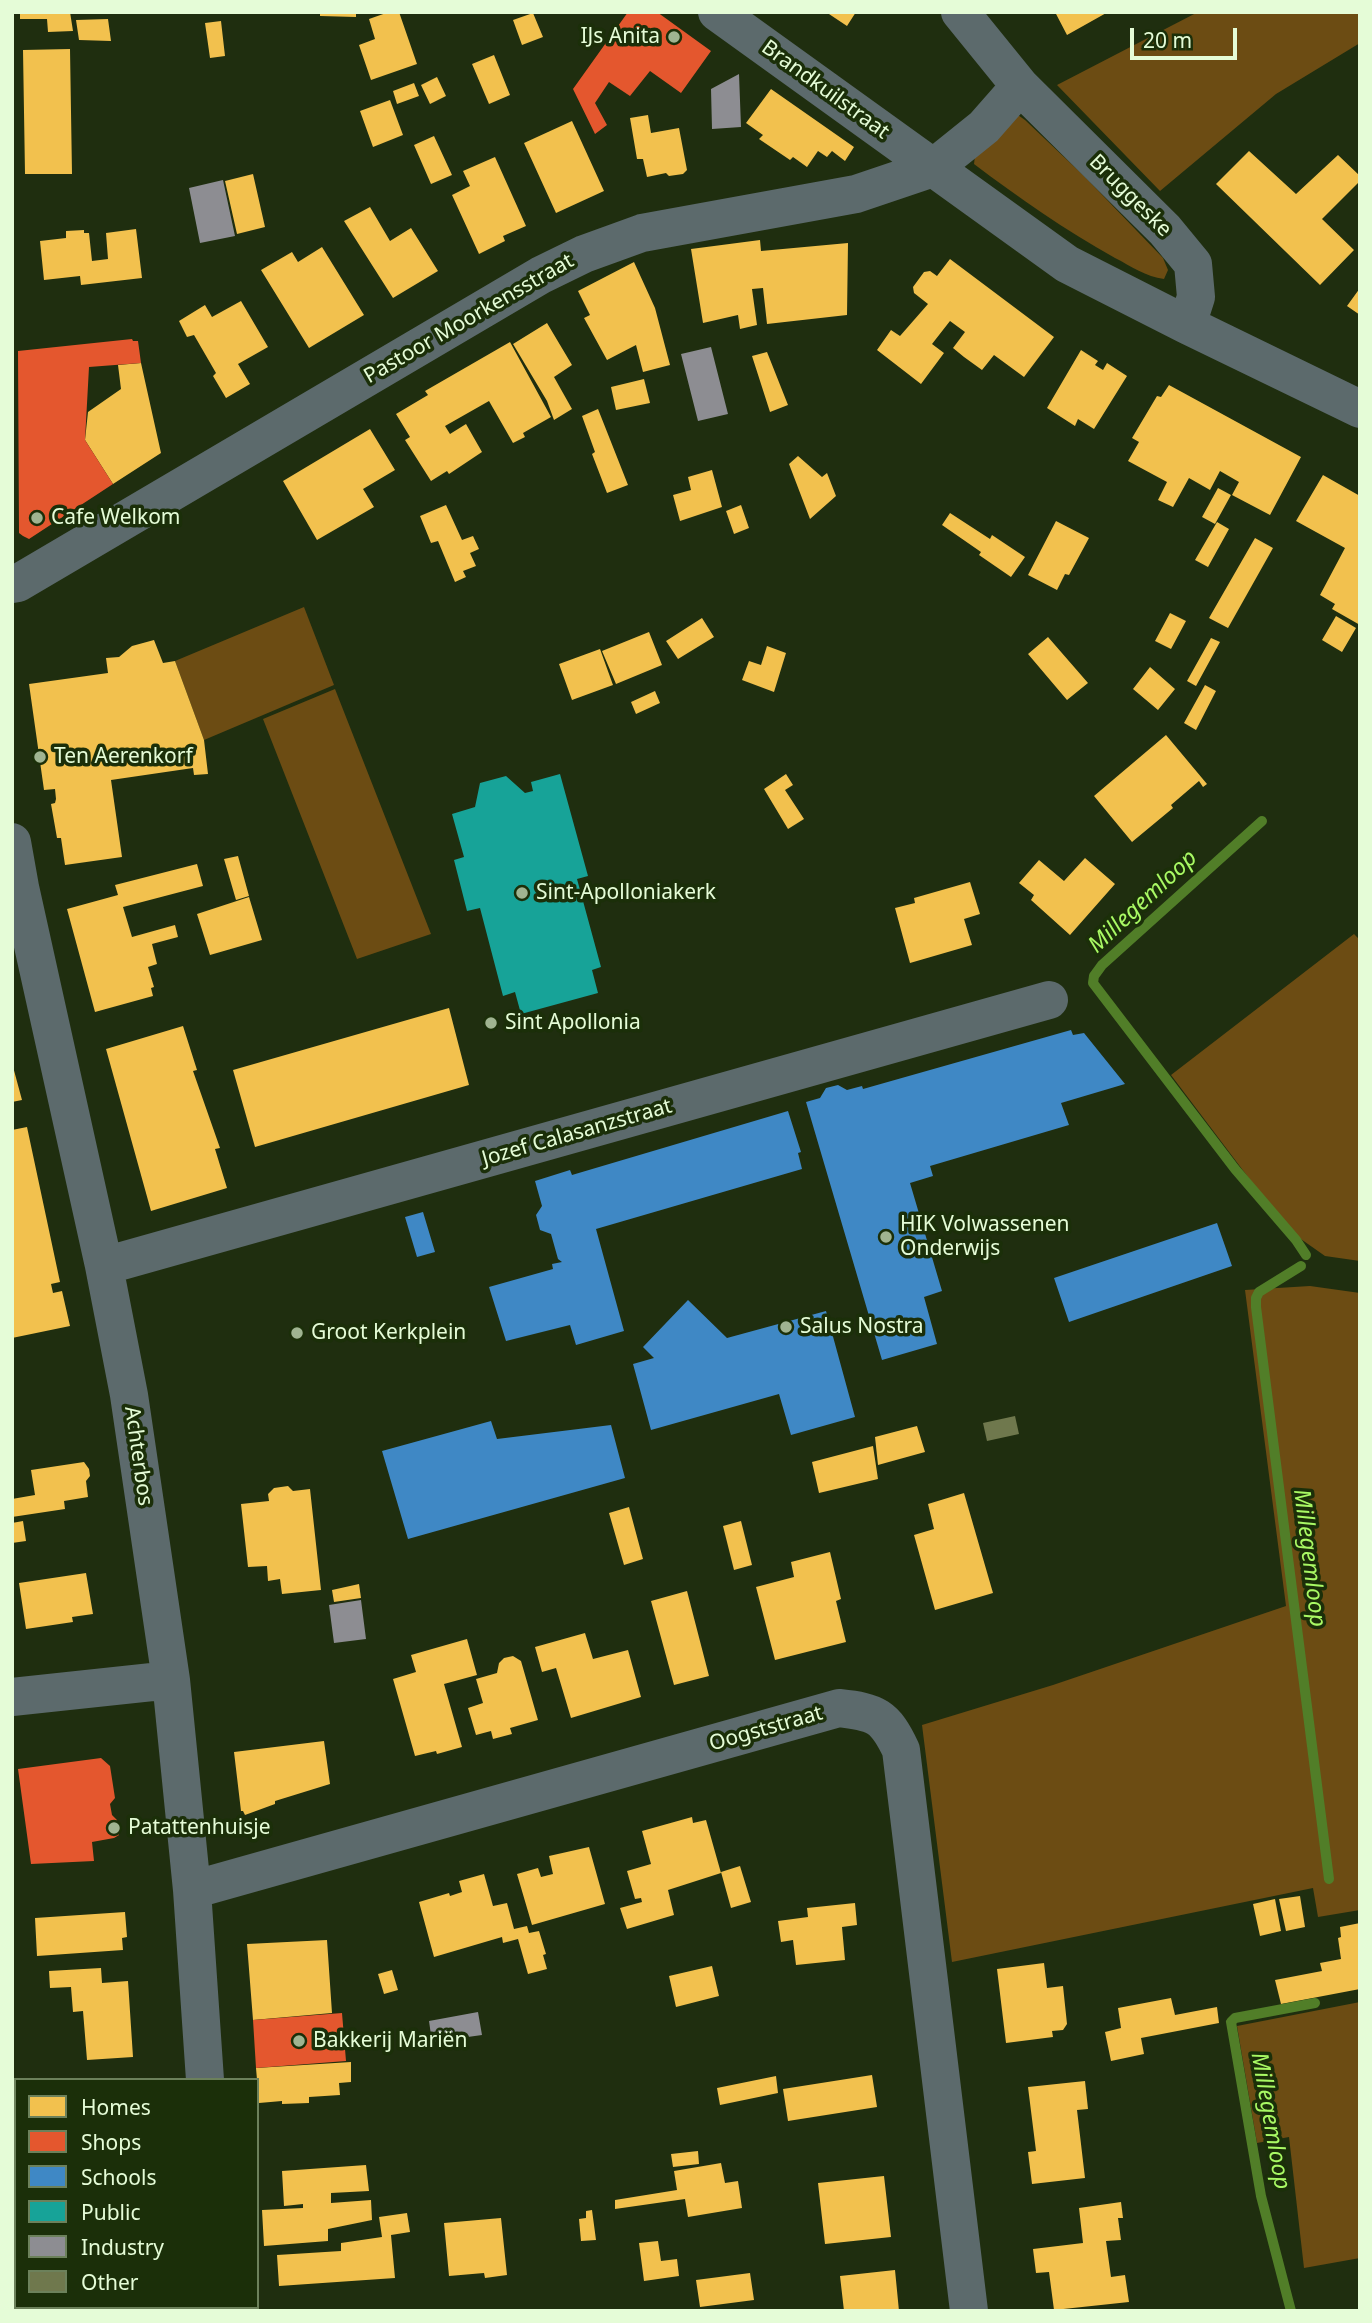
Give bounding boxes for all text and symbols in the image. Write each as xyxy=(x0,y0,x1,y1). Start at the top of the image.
scale bar xyxy=(1134,14,1241,58)
place label: IJs Anita xyxy=(580,24,660,50)
text: 20 m xyxy=(1143,26,1192,54)
marker: IJs Anita xyxy=(666,29,682,45)
street label: Brandkuilstraat xyxy=(756,35,894,145)
street label: Bruggeske xyxy=(1084,150,1176,242)
street label: Pastoor Moorkensstraat xyxy=(360,249,578,389)
place label: Cafe Welkom xyxy=(51,505,181,531)
marker: Cafe Welkom xyxy=(29,510,45,526)
place label: Ten Aerenkorf xyxy=(54,744,193,770)
marker: Ten Aerenkorf xyxy=(32,749,48,765)
water label: Millegemloop xyxy=(1083,845,1203,959)
place label: Sint-Apolloniakerk xyxy=(536,880,716,906)
marker: Sint-Apolloniakerk xyxy=(514,885,530,901)
place label: Sint Apollonia xyxy=(505,1010,641,1036)
marker: Sint Apollonia xyxy=(483,1015,499,1031)
street label: Jozef Calasanzstraat xyxy=(479,1094,675,1172)
place label: HIK Volwassenen Onderwijs xyxy=(900,1212,1069,1262)
marker: HIK Volwassenen Onderwijs xyxy=(878,1229,894,1245)
place label: Salus Nostra xyxy=(800,1314,924,1340)
marker: Salus Nostra xyxy=(778,1319,794,1335)
place label: Groot Kerkplein xyxy=(311,1320,466,1346)
marker: Groot Kerkplein xyxy=(289,1325,305,1341)
street label: Achterbos xyxy=(119,1405,157,1507)
water label: Millegemloop xyxy=(1287,1487,1331,1629)
street label: Oogststraat xyxy=(706,1701,826,1757)
place label: Patattenhuisje xyxy=(128,1815,271,1841)
marker: Patattenhuisje xyxy=(106,1820,122,1836)
place label: Bakkerij Mariën xyxy=(313,2028,467,2054)
marker: Bakkerij Mariën xyxy=(291,2033,307,2049)
water label: Millegemloop xyxy=(1244,2050,1296,2192)
legend xyxy=(14,2078,259,2309)
text: Homes xyxy=(81,2093,151,2121)
text: Shops xyxy=(81,2128,141,2156)
text: Schools xyxy=(81,2163,156,2191)
text: Public xyxy=(81,2198,141,2226)
text: Industry xyxy=(81,2233,164,2261)
text: Other xyxy=(81,2268,138,2296)

